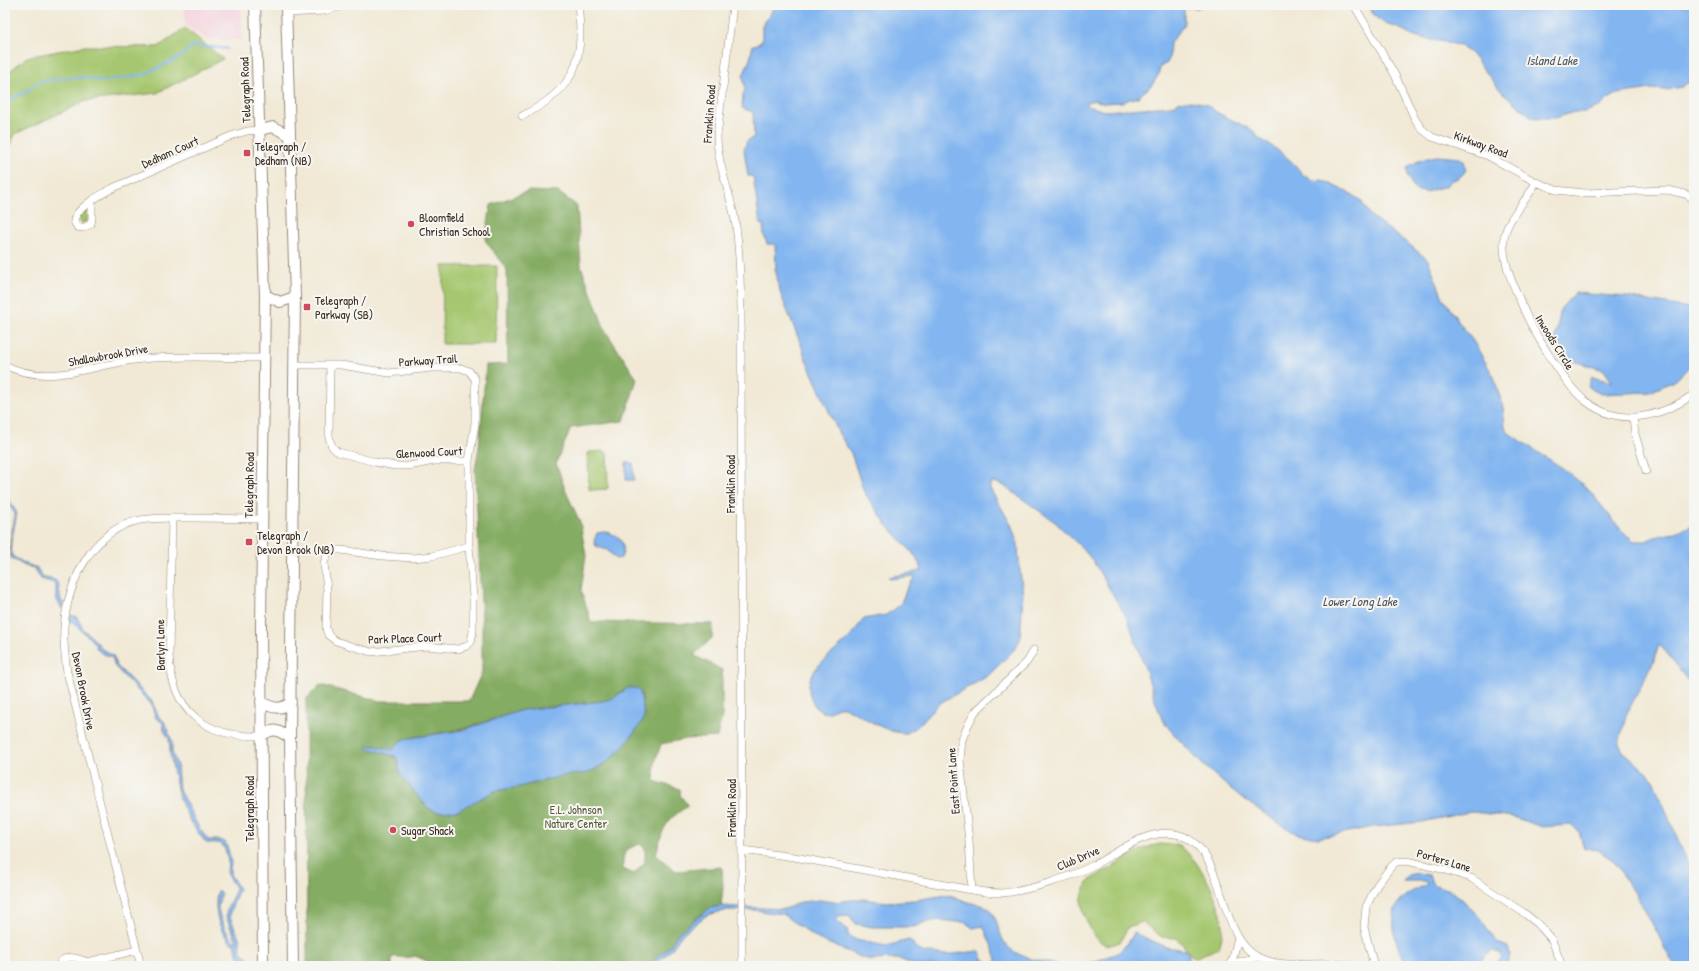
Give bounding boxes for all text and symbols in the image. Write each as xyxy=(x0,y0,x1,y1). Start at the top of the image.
water label: Island Lake xyxy=(1526,51,1578,69)
street label: Telegraph Road xyxy=(235,57,255,123)
street label: Franklin Road xyxy=(698,84,720,145)
street label: Kirkway Road xyxy=(1452,126,1511,162)
street label: Dedham Court xyxy=(139,132,202,172)
place label: Telegraph / Dedham (NB) xyxy=(255,138,312,169)
marker: Telegraph / Dedham (NB) xyxy=(242,148,252,158)
place label: Bloomfield Christian School xyxy=(419,209,491,240)
marker: Bloomfield Christian School xyxy=(406,219,416,229)
place label: Telegraph / Parkway (SB) xyxy=(315,292,373,323)
marker: Telegraph / Parkway (SB) xyxy=(302,302,312,312)
street label: Inwoods Circle xyxy=(1531,311,1579,373)
street label: Shallowbrook Drive xyxy=(67,340,149,370)
street label: Parkway Trail xyxy=(398,349,459,371)
street label: Glenwood Court xyxy=(395,442,464,462)
street label: Telegraph Road xyxy=(240,452,258,518)
street label: Franklin Road xyxy=(722,455,739,514)
place label: Telegraph / Devon Brook (NB) xyxy=(257,527,334,558)
marker: Telegraph / Devon Brook (NB) xyxy=(244,537,254,547)
water label: Lower Long Lake xyxy=(1323,592,1398,611)
street label: Barlyn Lane xyxy=(151,619,169,671)
street label: Park Place Court xyxy=(368,628,443,648)
street label: Devon Brook Drive xyxy=(68,651,100,732)
street label: East Point Lane xyxy=(942,747,964,815)
street label: Telegraph Road xyxy=(241,776,258,842)
street label: Franklin Road xyxy=(723,779,740,838)
park label: E.L. Johnson Nature Center xyxy=(545,801,608,832)
place label: Sugar Shack xyxy=(401,822,454,839)
marker: Sugar Shack xyxy=(388,825,398,835)
street label: Club Drive xyxy=(1054,841,1102,875)
street label: Porters Lane xyxy=(1415,844,1473,876)

